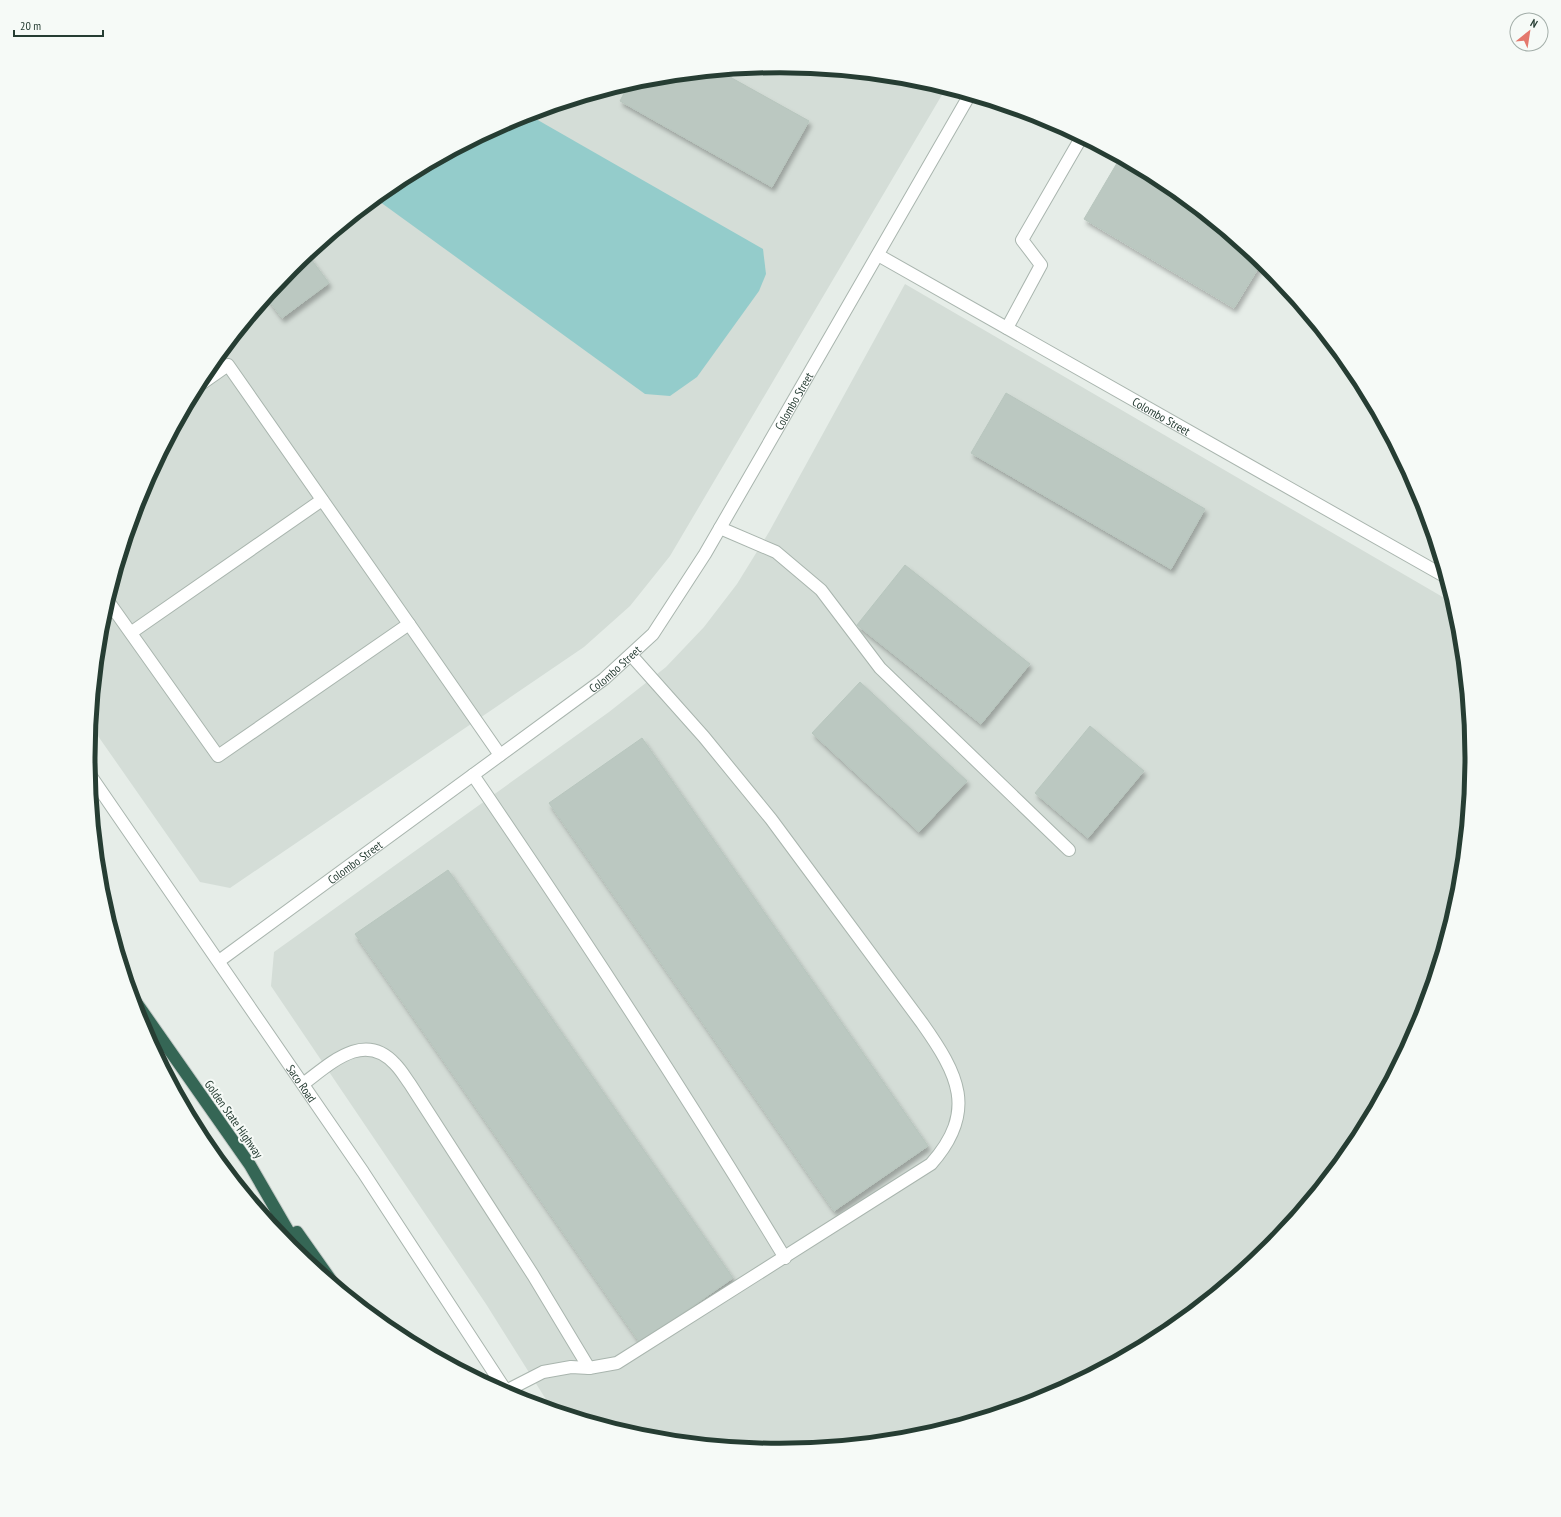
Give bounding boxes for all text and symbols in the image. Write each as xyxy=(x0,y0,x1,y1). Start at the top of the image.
scale bar xyxy=(14,12,103,38)
north arrow xyxy=(1509,12,1549,52)
text: N xyxy=(1528,16,1540,31)
text: 20 m xyxy=(20,18,41,33)
street label: Colombo Street xyxy=(771,369,816,432)
street label: Colombo Street xyxy=(1130,393,1194,438)
street label: Colombo Street xyxy=(586,641,644,695)
street label: Colombo Street xyxy=(324,836,385,887)
street label: Saco Road xyxy=(284,1062,320,1105)
street label: Golden State Highway xyxy=(202,1077,267,1161)

